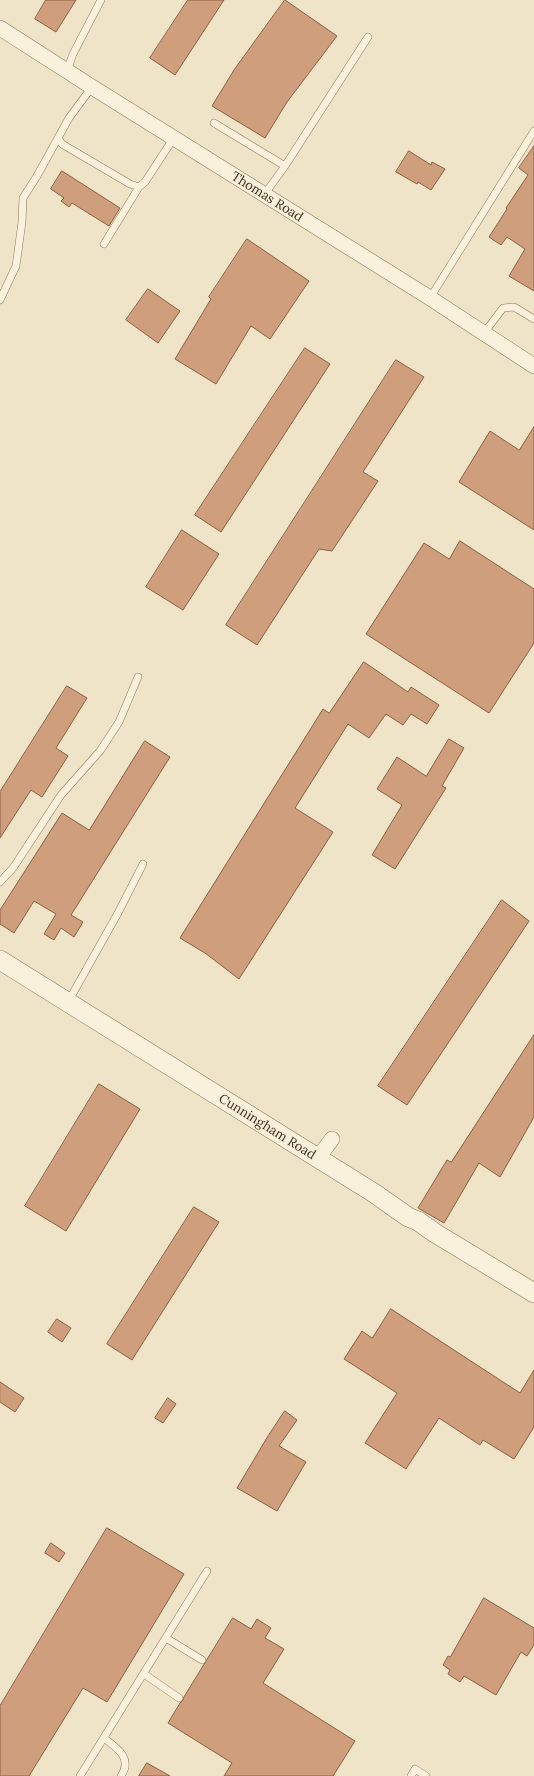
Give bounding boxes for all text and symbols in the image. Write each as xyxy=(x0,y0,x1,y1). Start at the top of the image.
street label: Thomas Road xyxy=(228,169,306,225)
street label: Cunningham Road xyxy=(216,1091,318,1163)

